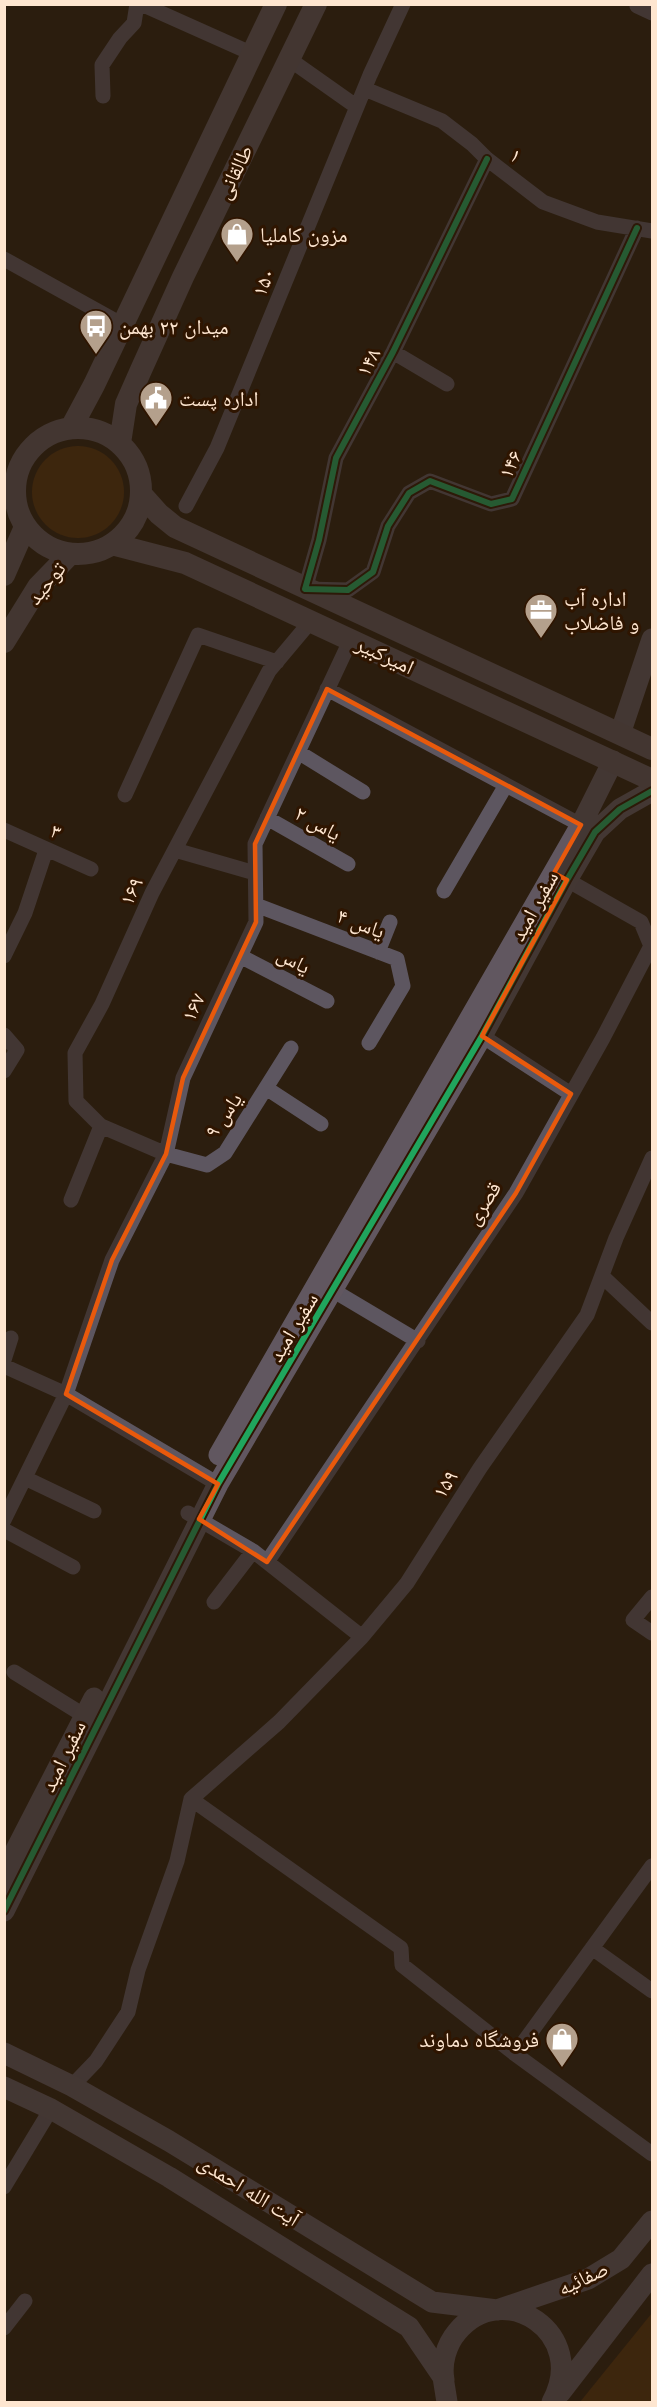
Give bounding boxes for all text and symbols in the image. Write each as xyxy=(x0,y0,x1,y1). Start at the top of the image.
street label: طالقانی xyxy=(211,141,259,204)
street label: ۱ xyxy=(505,143,527,167)
shop icon: مزون کاملیا xyxy=(219,216,255,263)
place label: مزون کاملیا xyxy=(260,223,348,247)
street label: ۱۵۰ xyxy=(247,265,279,299)
bus stop icon: میدان ۲۲ بهمن xyxy=(78,308,114,355)
place label: میدان ۲۲ بهمن xyxy=(119,315,229,340)
street label: ۱۴۸ xyxy=(351,344,385,380)
public building icon: اداره پست xyxy=(138,380,174,427)
place label: اداره پست xyxy=(179,387,258,411)
street label: ۱۴۶ xyxy=(494,446,526,482)
street label: توحید xyxy=(22,557,70,609)
place label: اداره آب و فاضلاب xyxy=(564,587,639,634)
office icon: اداره آب و فاضلاب xyxy=(523,592,559,639)
street label: امیرکبیر xyxy=(351,631,418,679)
street label: یاس ۲ xyxy=(290,801,345,847)
street label: ۳ xyxy=(47,819,65,843)
street label: سفیر امید xyxy=(506,867,563,945)
street label: ۱۶۹ xyxy=(115,873,147,909)
street label: یاس ۴ xyxy=(333,903,388,944)
street label: یاس xyxy=(273,942,314,980)
street label: ۱۶۷ xyxy=(177,989,209,1025)
street label: یاس ۹ xyxy=(200,1088,248,1143)
street label: قصری xyxy=(461,1177,506,1229)
street label: سفیر امید xyxy=(264,1289,323,1366)
street label: ۱۵۹ xyxy=(428,1466,462,1502)
street label: سفیر امید xyxy=(36,1717,90,1795)
shop icon: فروشگاه دماوند xyxy=(544,2021,580,2068)
place label: فروشگاه دماوند xyxy=(420,2028,539,2051)
street label: آیت الله احمدی xyxy=(194,2150,304,2231)
street label: صفائیه xyxy=(554,2256,612,2300)

